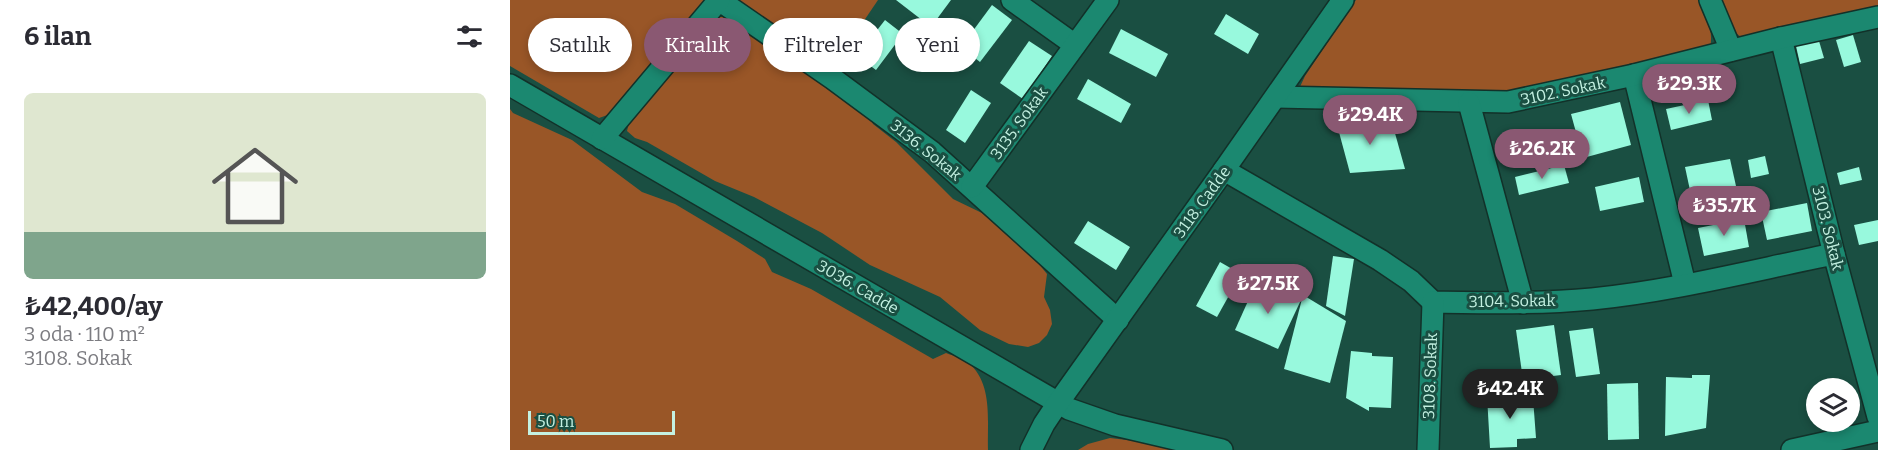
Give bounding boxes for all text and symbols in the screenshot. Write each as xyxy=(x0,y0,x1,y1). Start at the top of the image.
chip: Satılık xyxy=(528,18,632,72)
chip: Kiralık xyxy=(644,18,751,72)
chip: Filtreler xyxy=(763,18,883,72)
chip: Yeni xyxy=(895,18,980,72)
icon: filters xyxy=(453,20,486,53)
text: 6 ilan xyxy=(24,21,92,52)
pin: ₺29.3K xyxy=(1640,64,1738,115)
text: ₺29.3K xyxy=(1656,71,1722,95)
street label: 3102. Sokak xyxy=(1519,73,1607,109)
street label: 3135. Sokak xyxy=(986,83,1052,163)
pin: ₺29.4K xyxy=(1321,95,1419,146)
text: ₺29.4K xyxy=(1337,102,1403,126)
street label: 3136. Sokak xyxy=(887,116,965,184)
pin: ₺26.2K xyxy=(1493,129,1591,180)
icon: home xyxy=(201,132,309,240)
text: ₺26.2K xyxy=(1509,136,1575,160)
street label: 3118. Cadde xyxy=(1170,162,1234,242)
street label: 3103. Sokak xyxy=(1808,184,1848,272)
pin: ₺35.7K xyxy=(1675,186,1773,237)
text: ₺35.7K xyxy=(1692,193,1756,217)
street label: 3036. Cadde xyxy=(814,256,902,318)
pin: ₺27.5K xyxy=(1219,264,1317,315)
text: ₺27.5K xyxy=(1236,271,1300,295)
text: ₺42,400/ay xyxy=(24,291,163,322)
street label: 3104. Sokak xyxy=(1468,291,1556,311)
text: 3 oda · 110 m² xyxy=(24,322,145,346)
street label: 3108. Sokak xyxy=(1419,332,1441,420)
text: 3108. Sokak xyxy=(24,346,132,370)
pin: ₺42.4K xyxy=(1461,369,1559,420)
text: ₺42.4K xyxy=(1476,376,1544,400)
map controls xyxy=(1806,378,1860,432)
button: layers xyxy=(1806,378,1860,432)
scale bar xyxy=(528,408,675,436)
text: 50 m xyxy=(537,412,574,431)

